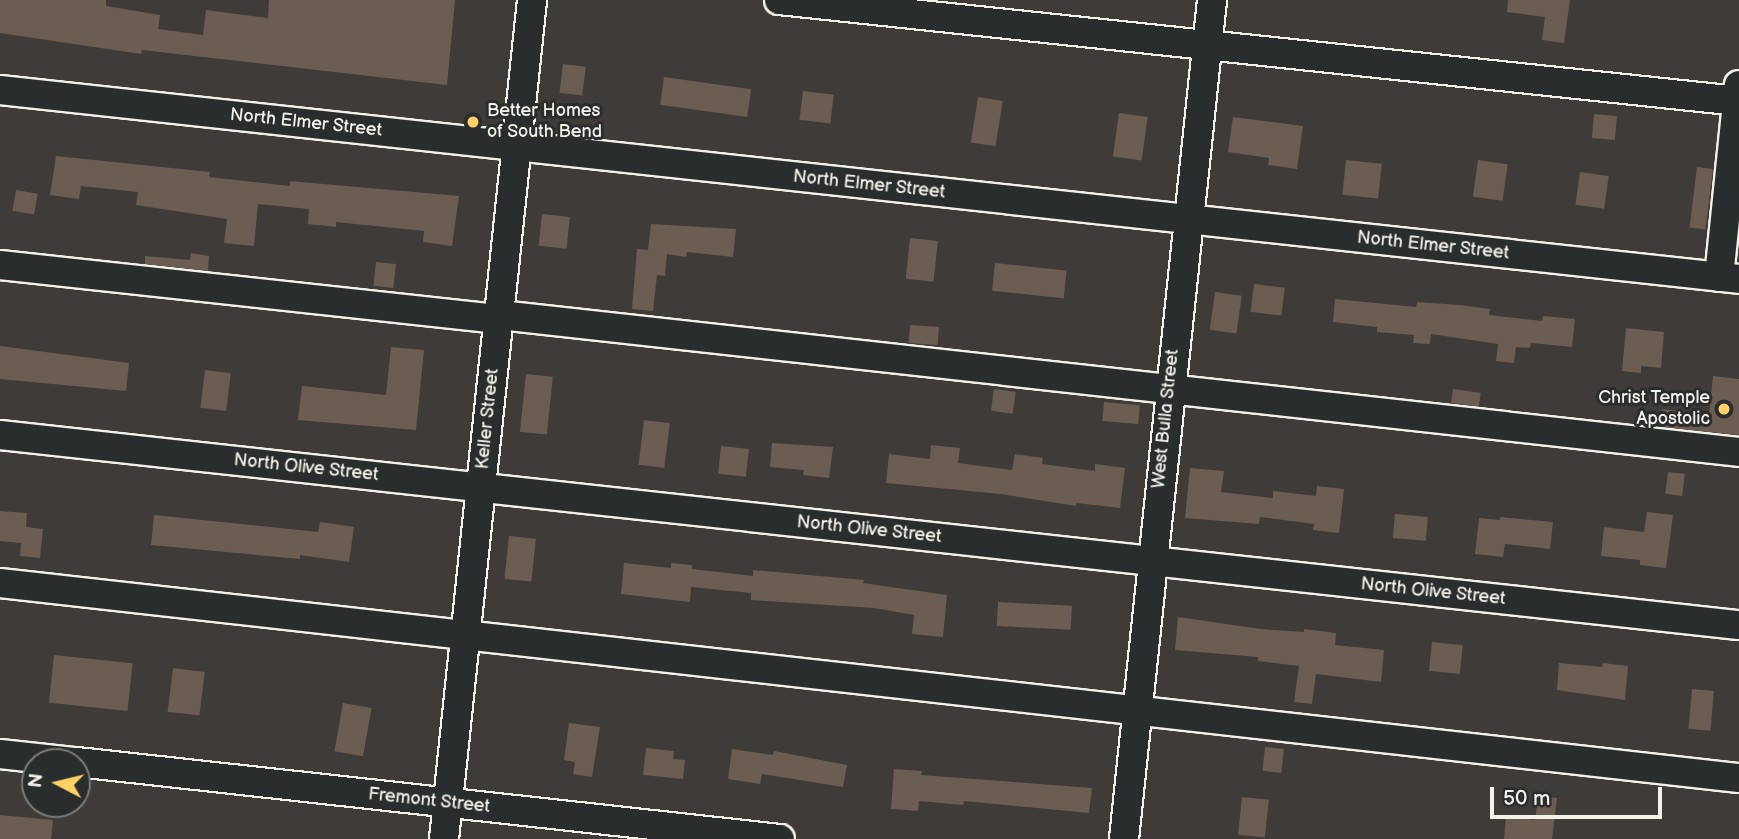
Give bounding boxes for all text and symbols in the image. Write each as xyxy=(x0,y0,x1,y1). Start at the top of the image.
place label: Better Homes of South Bend xyxy=(487,101,602,144)
street label: North Elmer Street xyxy=(229,104,383,142)
marker: Better Homes of South Bend xyxy=(465,114,481,130)
street label: North Elmer Street xyxy=(792,166,946,204)
street label: North Elmer Street xyxy=(1356,227,1510,265)
street label: West Bulla Street xyxy=(1148,348,1184,490)
street label: Keller Street xyxy=(472,367,504,471)
place label: Christ Temple Apostolic xyxy=(1598,388,1710,430)
marker: Christ Temple Apostolic xyxy=(1716,401,1732,417)
street label: North Olive Street xyxy=(233,450,379,486)
street label: North Olive Street xyxy=(796,512,942,548)
street label: North Olive Street xyxy=(1360,574,1506,610)
north arrow xyxy=(21,748,91,818)
text: N xyxy=(24,772,49,789)
scale bar xyxy=(1494,772,1666,816)
street label: Fremont Street xyxy=(367,784,491,818)
text: 50 m xyxy=(1503,786,1550,811)

